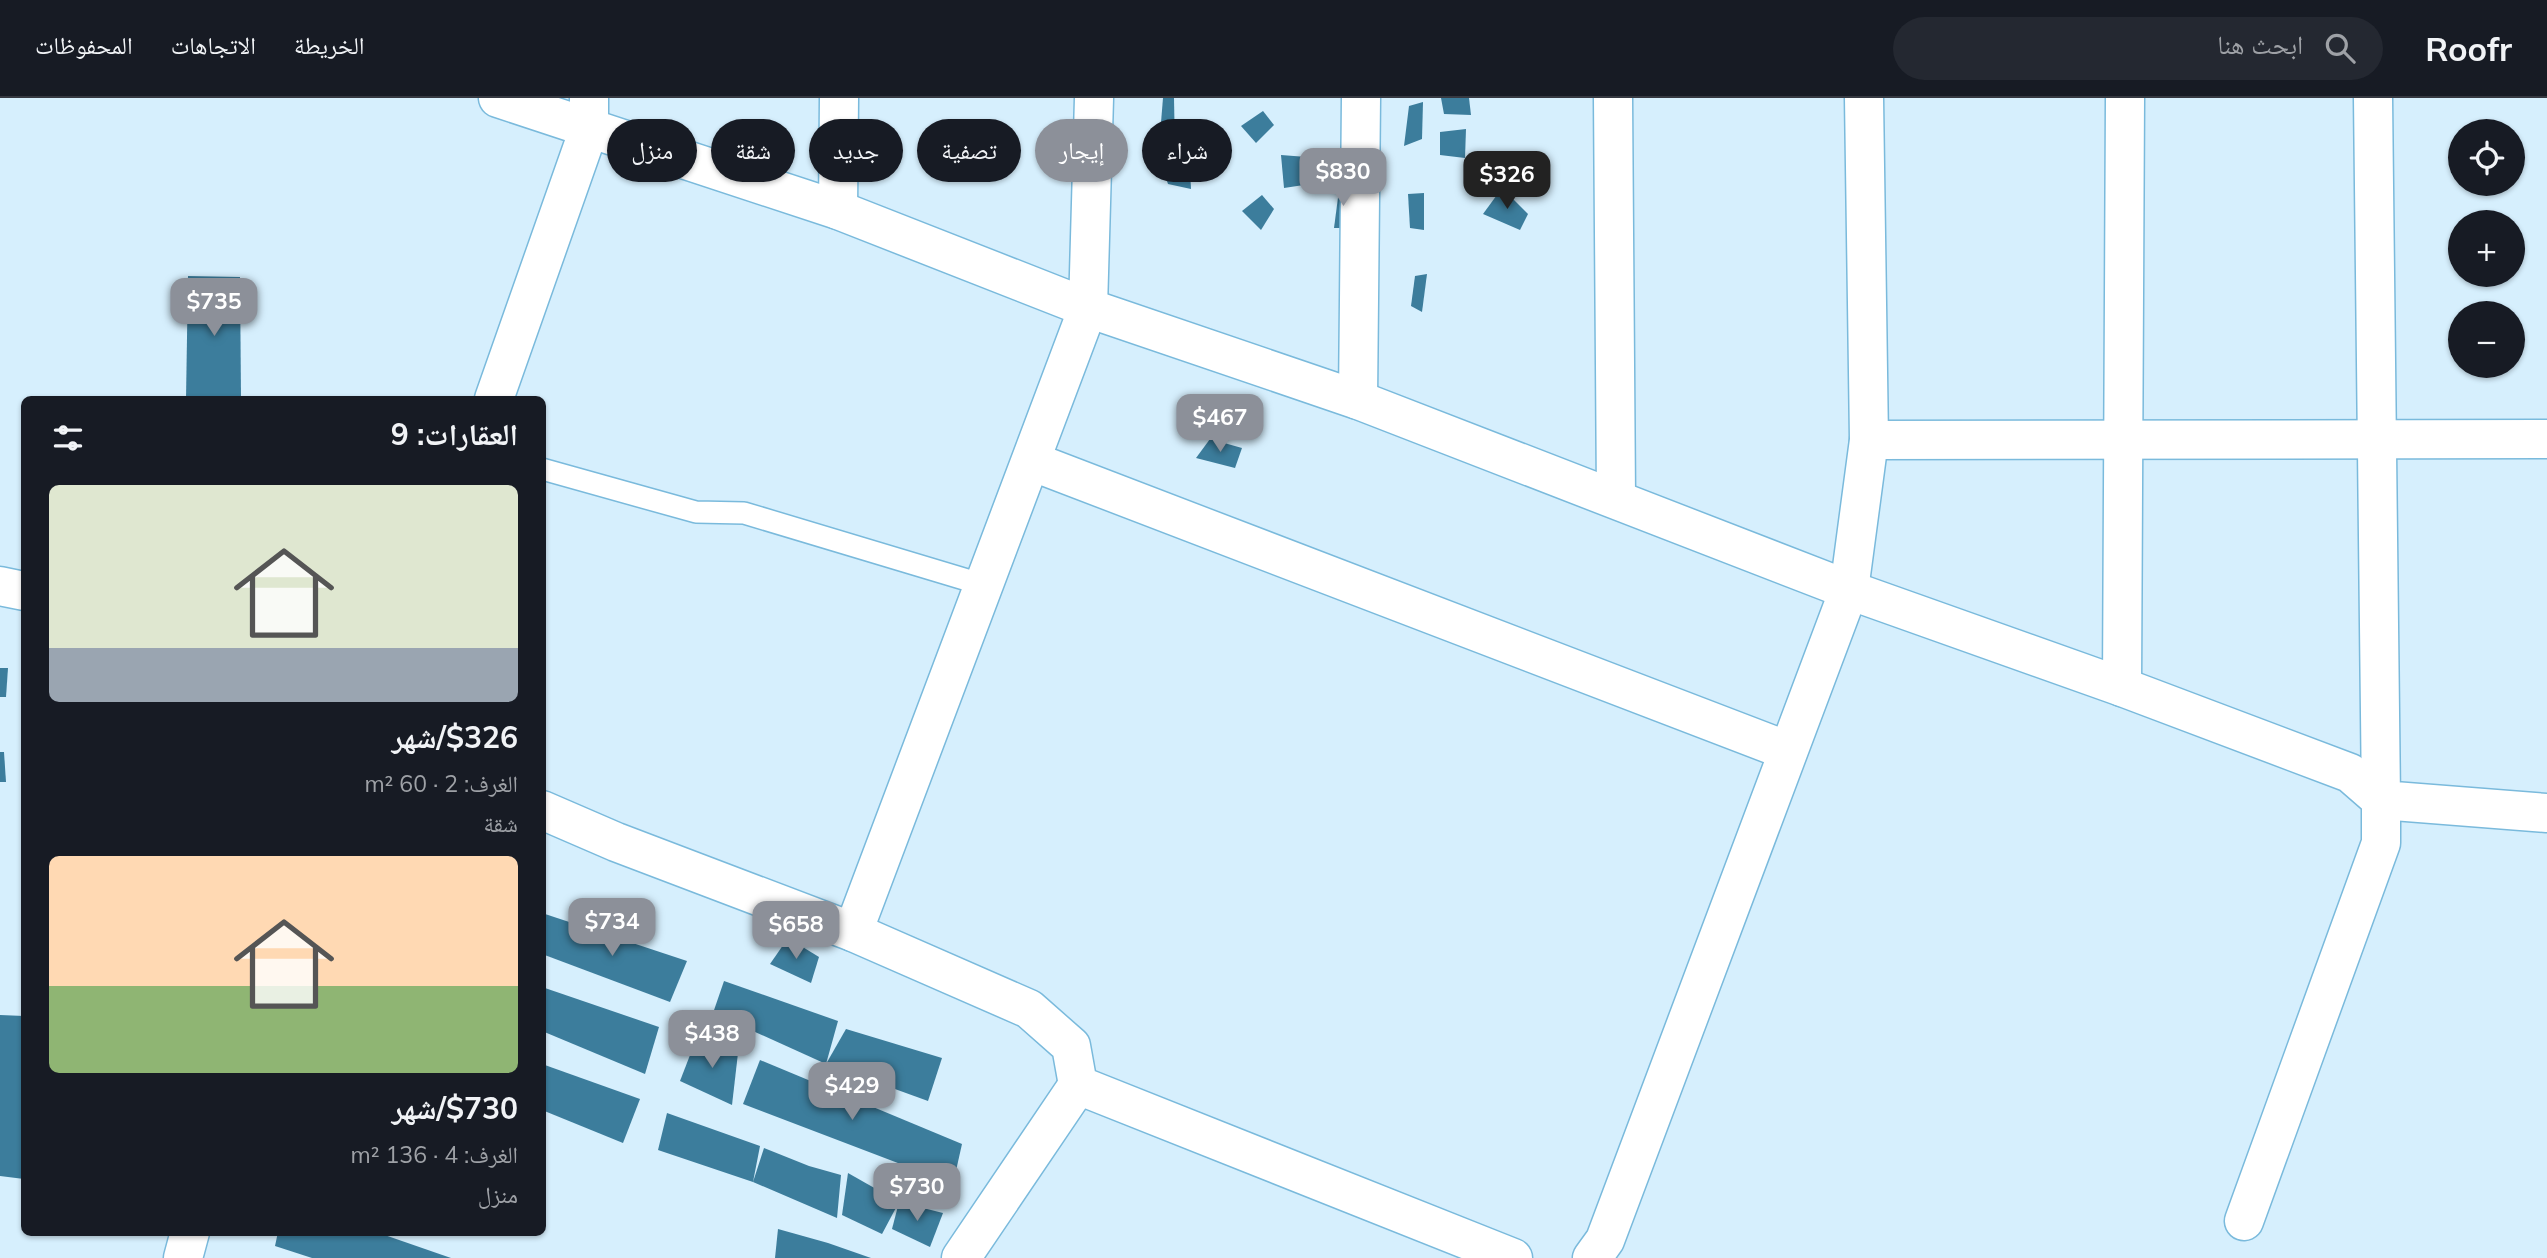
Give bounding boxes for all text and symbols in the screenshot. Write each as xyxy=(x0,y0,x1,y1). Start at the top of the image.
search box xyxy=(1893,17,2383,80)
text: ابحث هنا xyxy=(2217,28,2303,61)
text: Roofr xyxy=(2425,28,2512,69)
icon: search xyxy=(2321,29,2359,67)
text: المحفوظات xyxy=(35,30,133,60)
text: الاتجاهات xyxy=(171,30,256,60)
text: الخريطة xyxy=(294,30,365,60)
chip: منزل xyxy=(607,119,697,182)
chip: شقة xyxy=(711,119,795,182)
chip: جديد xyxy=(809,119,903,182)
chip: تصفية xyxy=(917,119,1021,182)
chip: إيجار xyxy=(1035,119,1128,182)
chip: شراء xyxy=(1142,119,1232,182)
map controls xyxy=(2448,119,2525,378)
button: locate xyxy=(2448,119,2525,196)
pin: $830 xyxy=(1302,148,1384,208)
pin: $326 xyxy=(1466,152,1548,211)
text: $830 xyxy=(1315,156,1371,185)
text: $326 xyxy=(1479,159,1535,188)
button: + xyxy=(2448,210,2525,287)
pin: $735 xyxy=(173,278,255,338)
text: $735 xyxy=(186,286,242,315)
button: − xyxy=(2448,301,2525,378)
pin: $467 xyxy=(1179,394,1261,454)
text: $467 xyxy=(1192,402,1248,431)
text: العقارات: 9 xyxy=(391,415,518,453)
icon: filters xyxy=(49,419,87,457)
icon: home xyxy=(221,530,347,656)
text: $326/شهر xyxy=(392,718,518,756)
text: الغرف: 2 · 60 m² xyxy=(364,769,518,798)
text: شقة xyxy=(484,809,518,838)
pin: $734 xyxy=(571,898,653,958)
icon: home xyxy=(221,901,347,1027)
pin: $658 xyxy=(755,902,837,961)
text: $734 xyxy=(584,906,640,935)
text: $658 xyxy=(768,909,824,938)
pin: $438 xyxy=(671,1010,753,1070)
text: $438 xyxy=(684,1018,740,1047)
pin: $429 xyxy=(811,1062,893,1122)
text: $429 xyxy=(824,1070,880,1099)
text: $730/شهر xyxy=(392,1089,518,1127)
text: الغرف: 4 · 136 m² xyxy=(351,1140,518,1169)
pin: $730 xyxy=(876,1164,958,1223)
text: $730 xyxy=(889,1171,945,1200)
text: منزل xyxy=(478,1180,518,1209)

